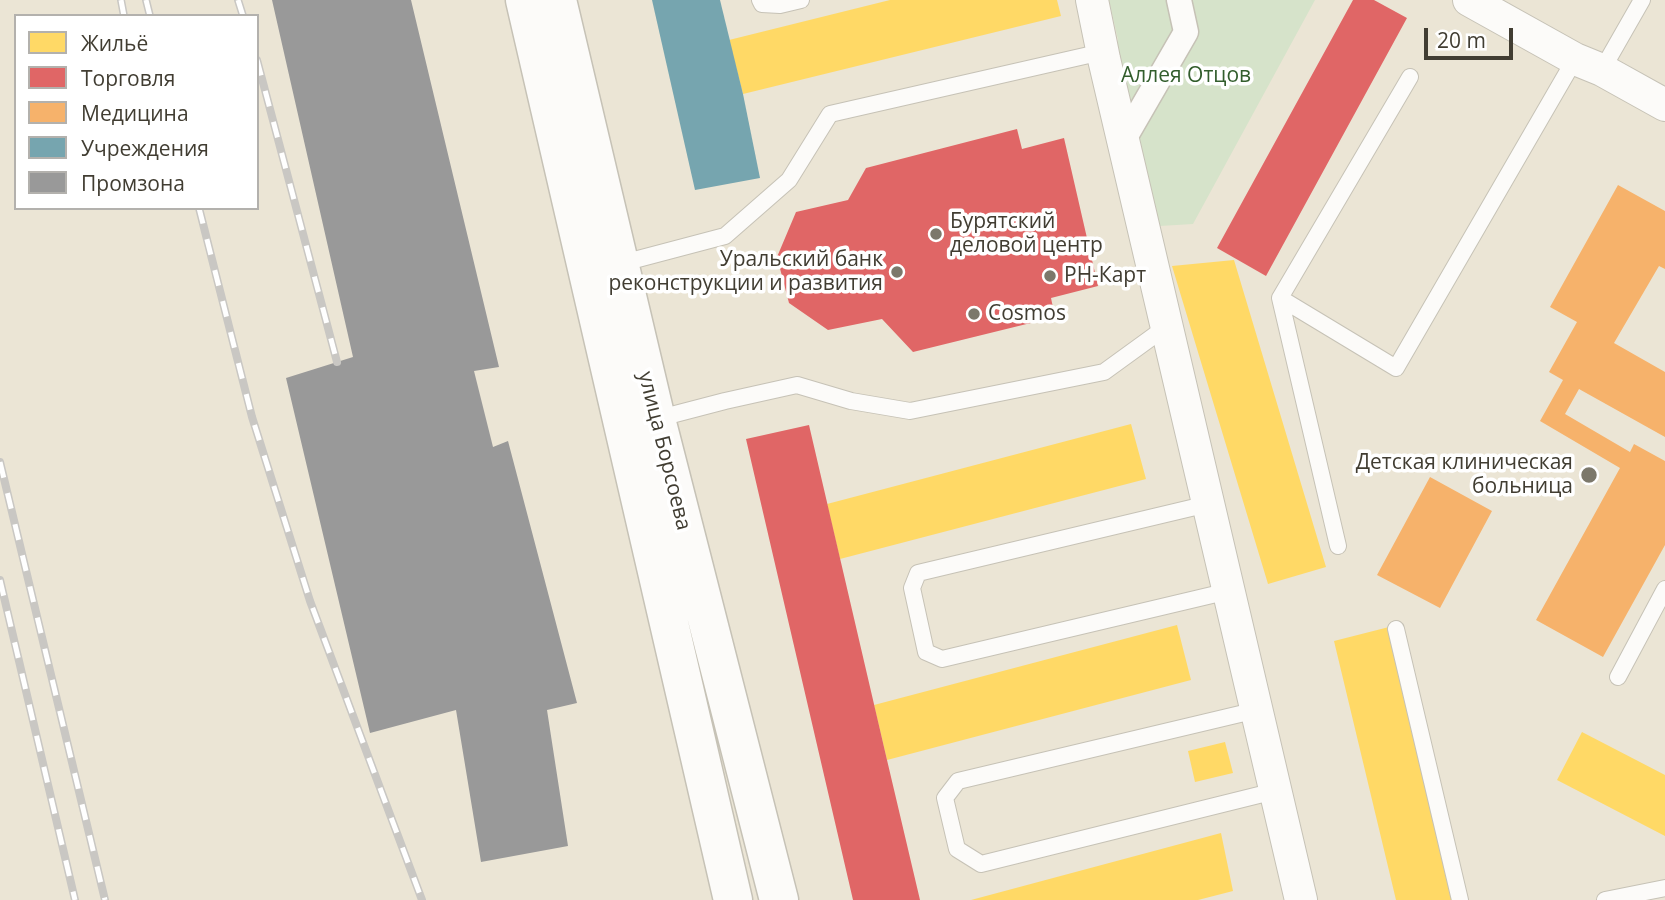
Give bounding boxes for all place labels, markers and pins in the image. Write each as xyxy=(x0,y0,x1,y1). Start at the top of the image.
place label: Бурятский деловой центр xyxy=(950,209,1103,259)
marker: Бурятский деловой центр xyxy=(928,226,944,242)
place label: Уральский банк реконструкции и развития xyxy=(608,247,883,297)
place label: РН-Карт xyxy=(1064,263,1146,289)
marker: Уральский банк реконструкции и развития xyxy=(889,264,905,280)
marker: РН-Карт xyxy=(1042,268,1058,284)
place label: Cosmos xyxy=(988,301,1066,327)
marker: Cosmos xyxy=(966,306,982,322)
place label: Детская клиническая больница xyxy=(1356,450,1573,500)
marker: Детская клиническая больница xyxy=(1579,465,1599,485)

